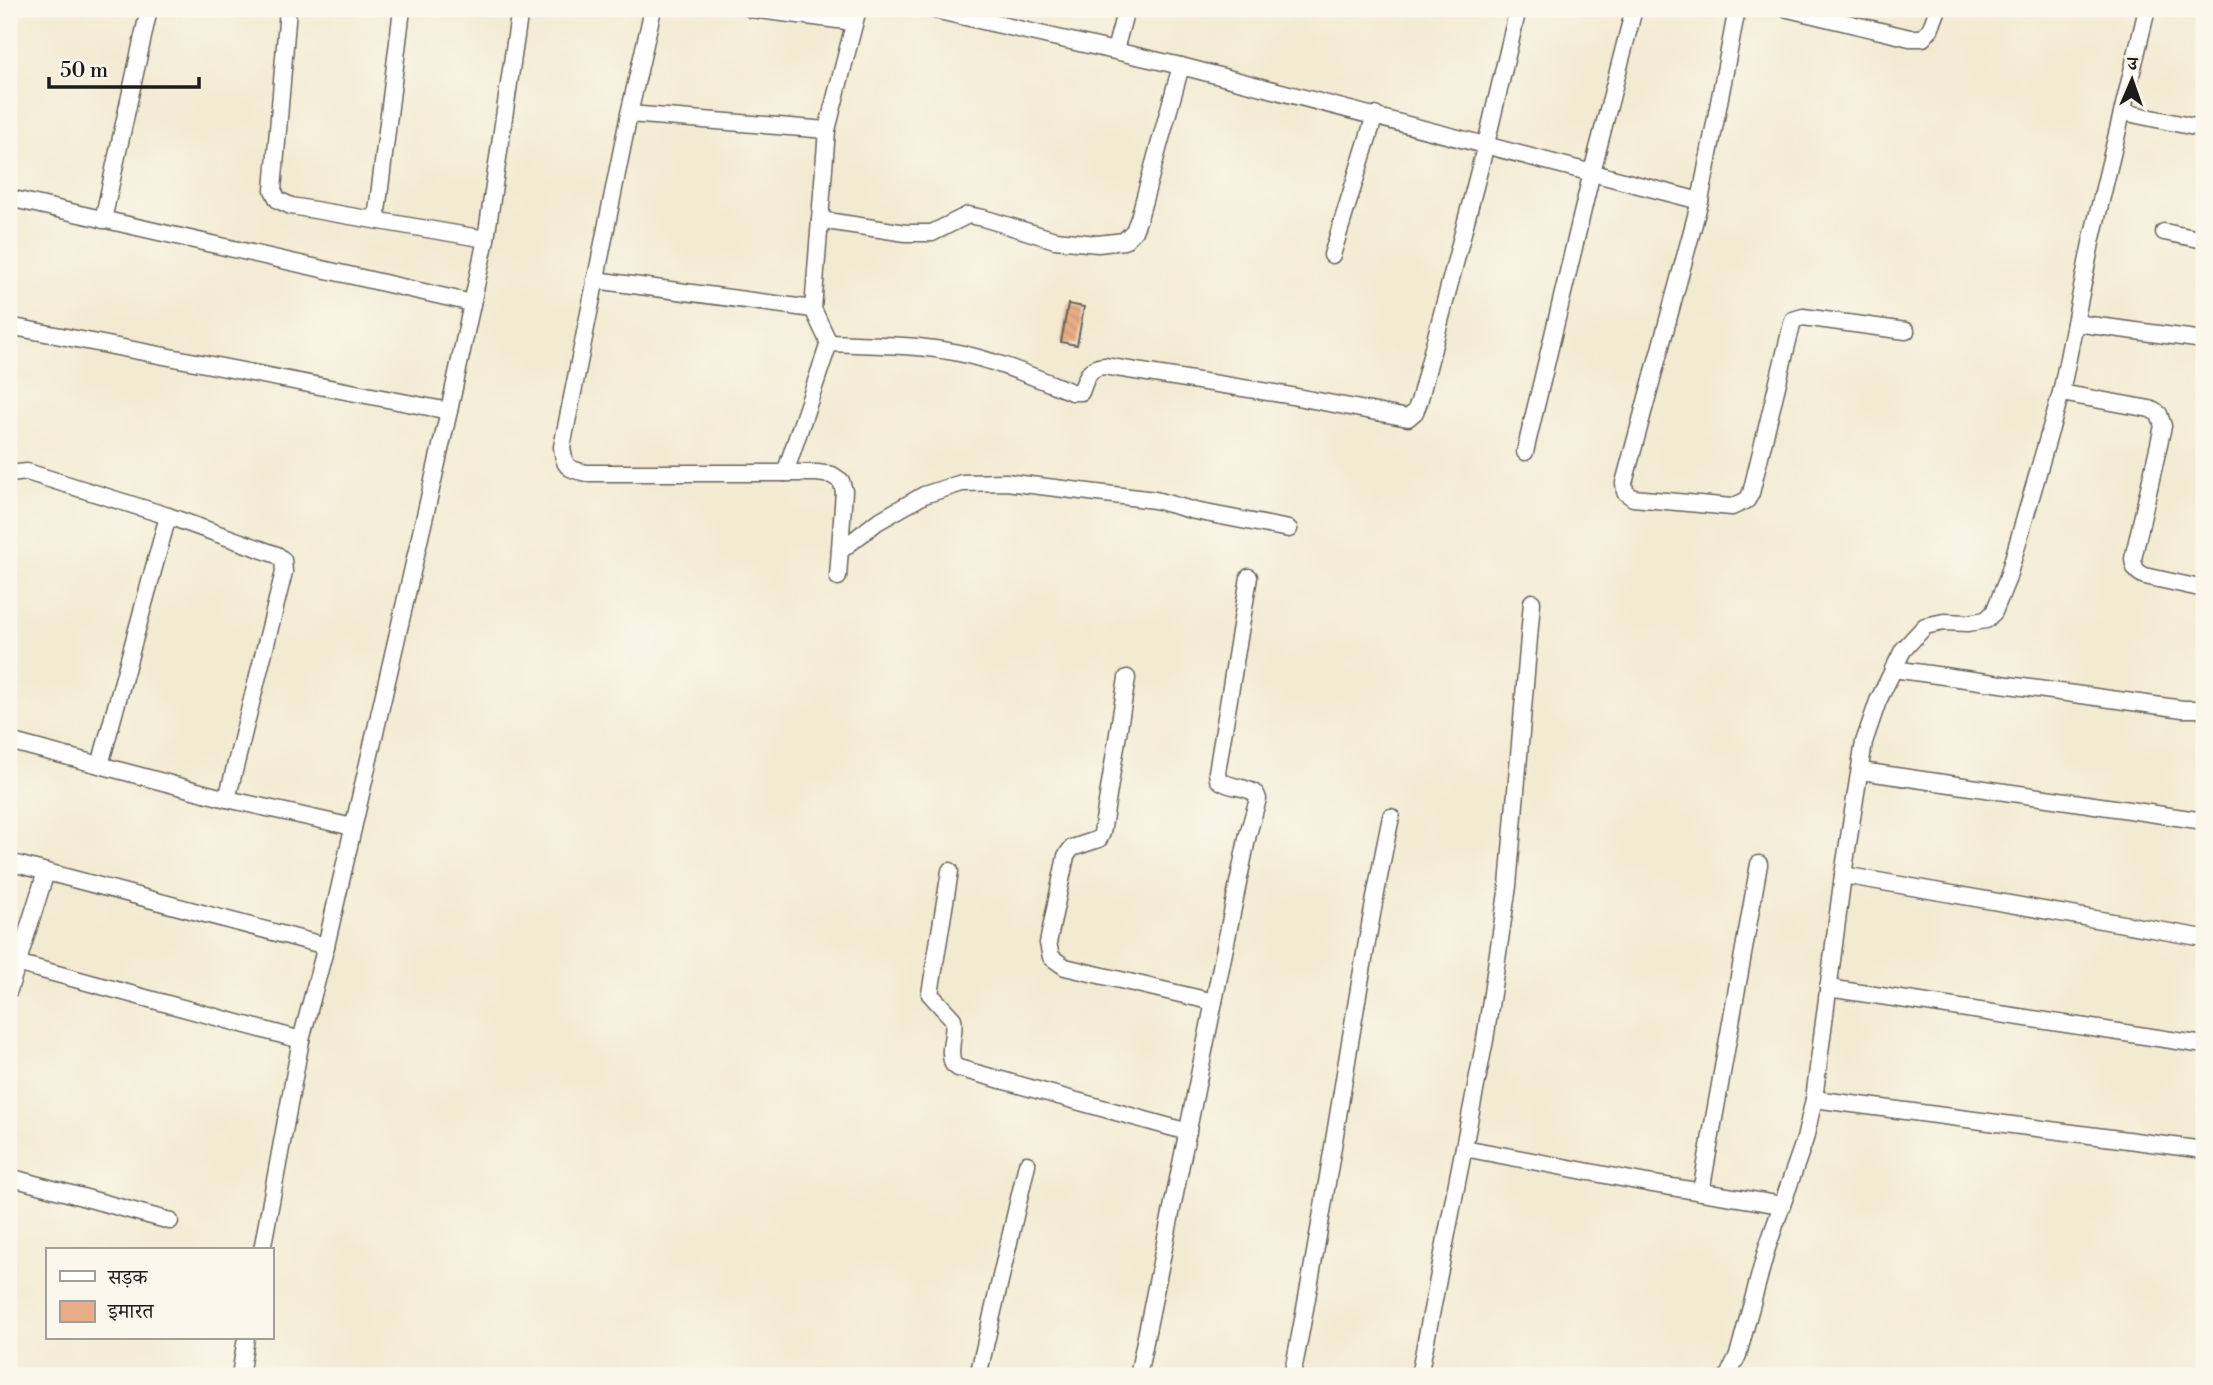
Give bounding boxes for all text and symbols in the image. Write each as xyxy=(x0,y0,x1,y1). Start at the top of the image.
scale bar xyxy=(49,46,200,90)
north arrow xyxy=(2098,46,2168,116)
text: उ xyxy=(2125,52,2139,76)
text: 50 m xyxy=(60,58,108,84)
legend xyxy=(46,1248,273,1340)
text: सड़क xyxy=(107,1265,148,1291)
text: इमारत xyxy=(107,1299,155,1325)

